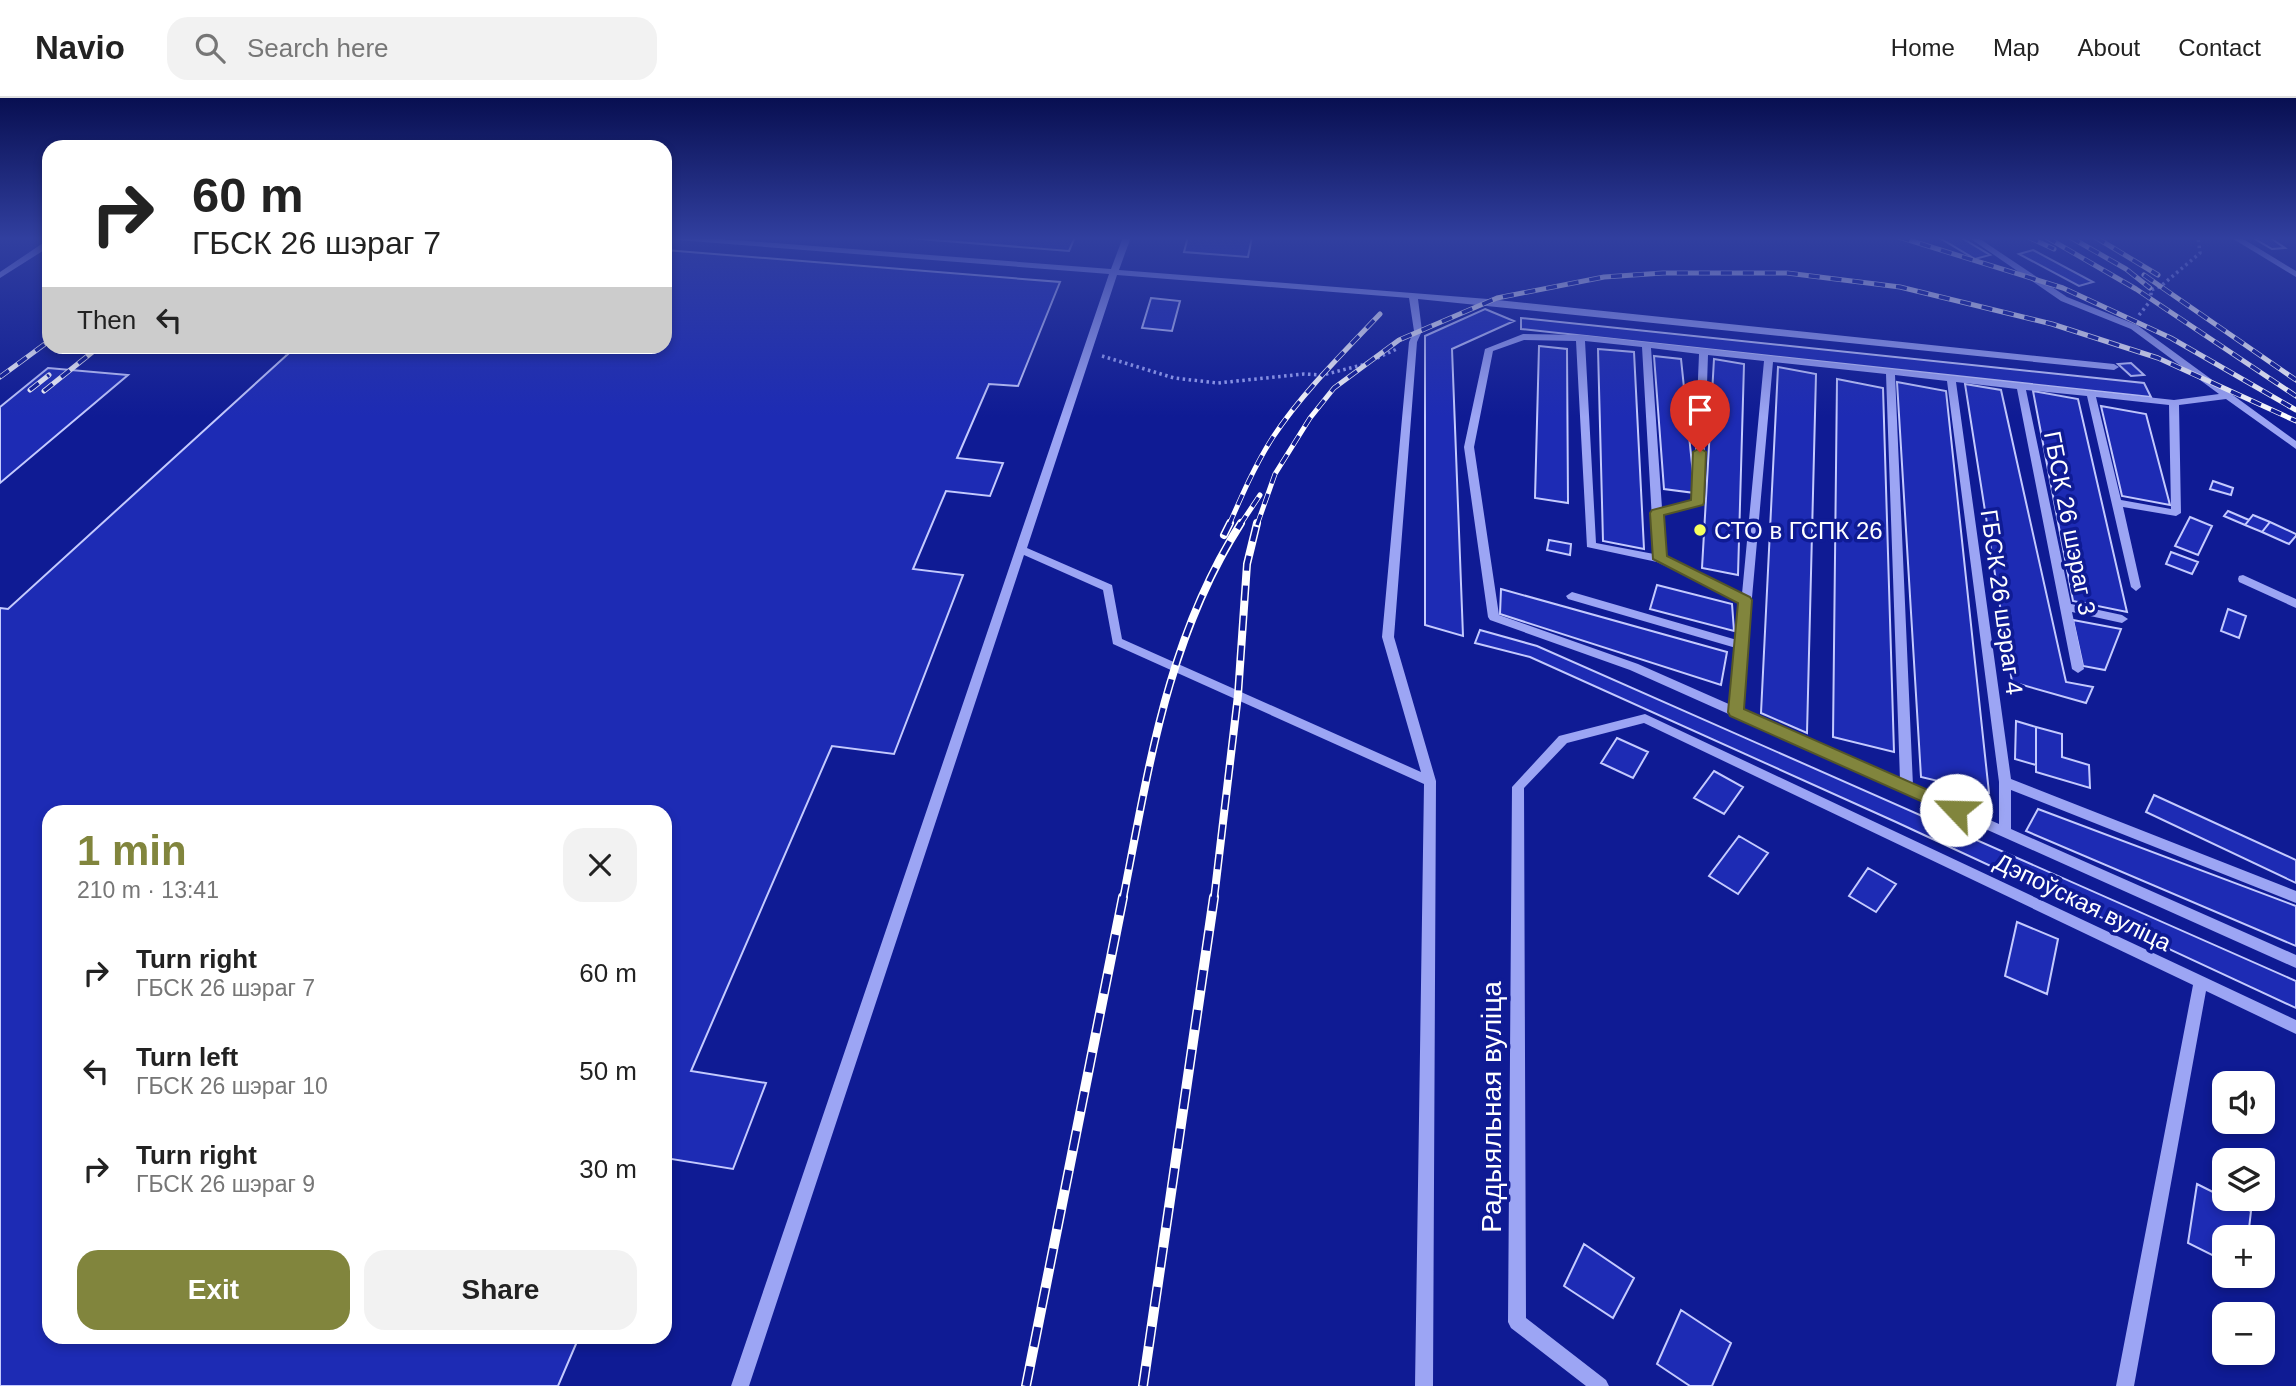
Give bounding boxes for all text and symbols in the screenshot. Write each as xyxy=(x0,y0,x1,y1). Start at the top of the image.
search box xyxy=(167,17,657,80)
text: Navio xyxy=(35,29,125,66)
icon: search xyxy=(191,29,229,67)
text: Search here xyxy=(247,33,389,63)
text: Home xyxy=(1891,34,1955,61)
text: Map xyxy=(1993,34,2040,61)
text: About xyxy=(2078,34,2140,61)
text: Contact xyxy=(2178,34,2261,61)
icon: right xyxy=(77,168,168,259)
text: 60 m xyxy=(192,168,304,222)
text: ГБСК 26 шэраг 7 xyxy=(192,225,441,261)
icon: left xyxy=(150,301,188,339)
text: Then xyxy=(77,305,136,335)
pin xyxy=(1670,380,1730,452)
icon: arrive xyxy=(1681,391,1719,429)
street label: ГБСК 26 шэраг 3 xyxy=(2039,429,2101,617)
street label: ГБСК 26 шэраг 4 xyxy=(1976,508,2028,696)
place label: СТО в ГСПК 26 xyxy=(1714,517,1883,544)
marker: СТО в ГСПК 26 xyxy=(1692,522,1708,538)
position arrow xyxy=(1919,773,1993,847)
text: 1 min xyxy=(77,827,187,874)
button: close xyxy=(563,828,637,902)
street label: Дэпоўская вуліца xyxy=(1990,848,2176,957)
text: 210 m · 13:41 xyxy=(77,877,219,903)
text: Turn right xyxy=(136,944,257,974)
icon: right xyxy=(77,954,115,992)
text: 60 m xyxy=(579,958,637,988)
text: ГБСК 26 шэраг 7 xyxy=(136,975,315,1001)
street label: Радыяльная вуліца xyxy=(1476,981,1507,1233)
text: Turn left xyxy=(136,1042,238,1072)
icon: left xyxy=(77,1052,115,1090)
text: 50 m xyxy=(579,1056,637,1086)
map controls xyxy=(2212,1071,2275,1365)
button: sound xyxy=(2212,1071,2275,1134)
text: ГБСК 26 шэраг 10 xyxy=(136,1073,328,1099)
text: Turn right xyxy=(136,1140,257,1170)
button: layers xyxy=(2212,1148,2275,1211)
icon: right xyxy=(77,1150,115,1188)
text: 30 m xyxy=(579,1154,637,1184)
text: ГБСК 26 шэраг 9 xyxy=(136,1171,315,1197)
button: + xyxy=(2212,1225,2275,1288)
button: Exit xyxy=(77,1250,350,1330)
button: Share xyxy=(364,1250,637,1330)
button: − xyxy=(2212,1302,2275,1365)

